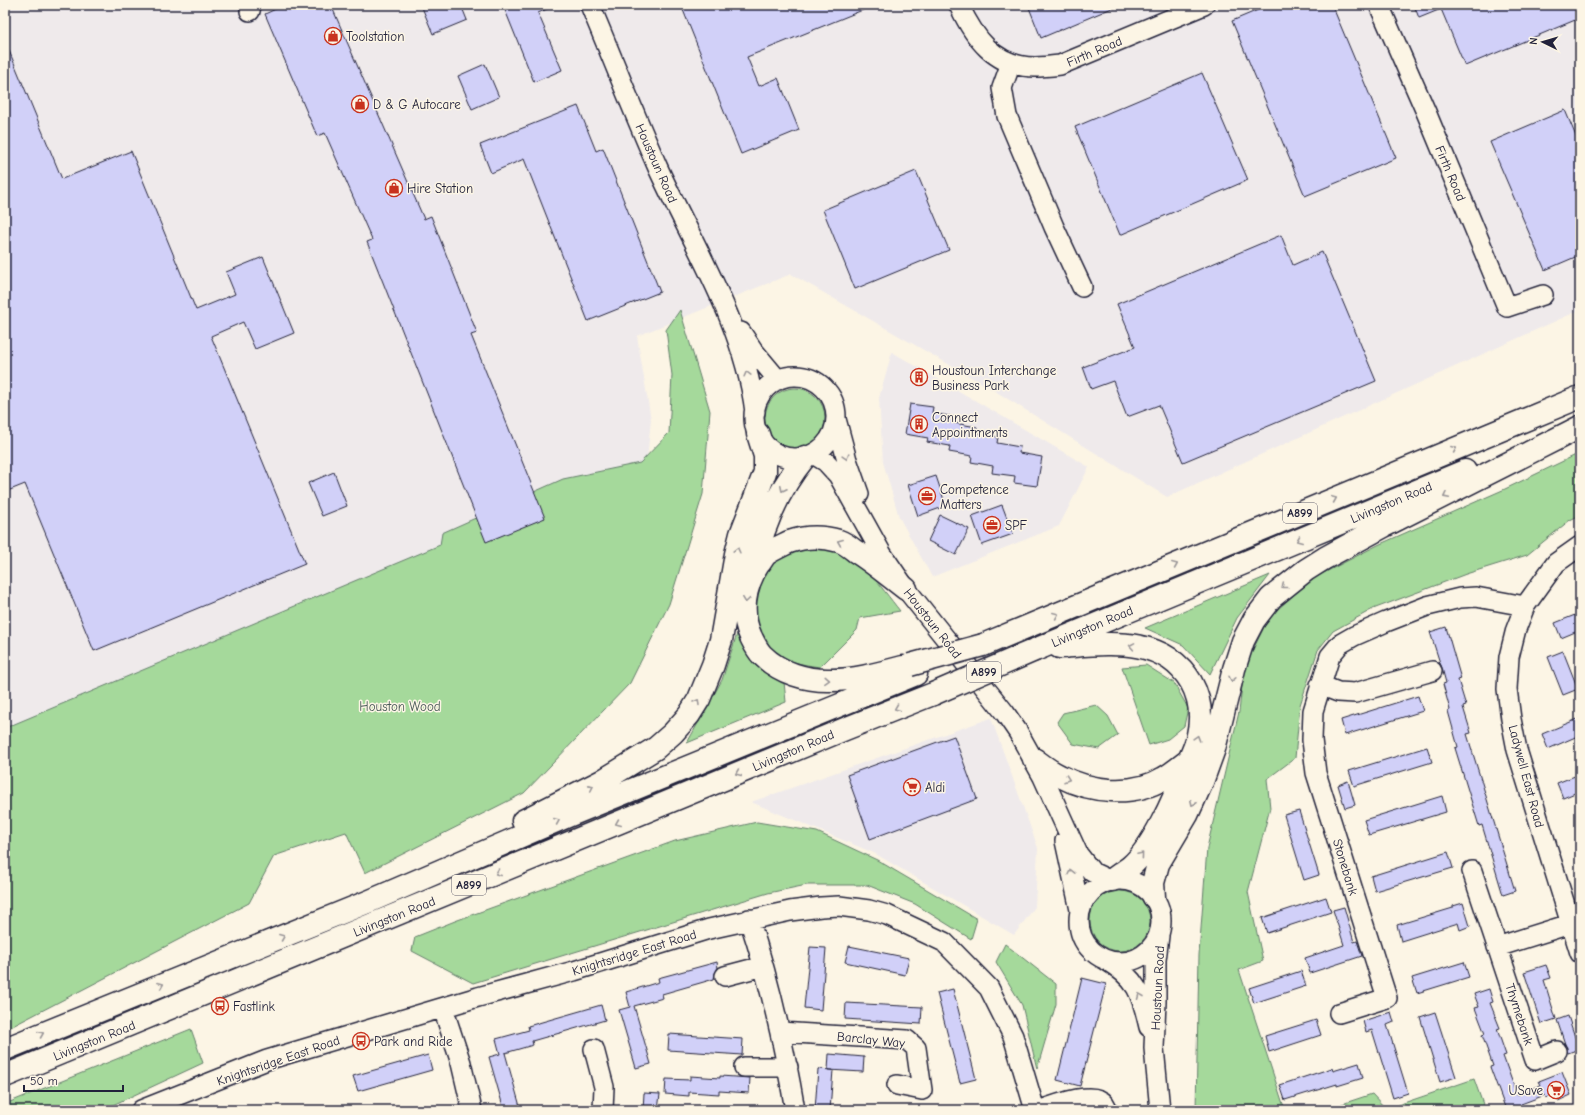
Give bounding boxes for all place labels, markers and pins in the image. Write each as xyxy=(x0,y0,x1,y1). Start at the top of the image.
shop icon: Toolstation xyxy=(323,26,343,46)
place label: Toolstation xyxy=(346,29,404,44)
shop icon: D & G Autocare xyxy=(350,94,370,114)
place label: D & G Autocare xyxy=(373,97,461,112)
shop icon: Hire Station xyxy=(384,178,404,198)
place label: Hire Station xyxy=(407,181,473,196)
place label: Houstoun Interchange Business Park xyxy=(932,363,1057,393)
building icon: Houstoun Interchange Business Park xyxy=(909,367,929,387)
place label: Connect Appointments xyxy=(932,410,1008,440)
building icon: Connect Appointments xyxy=(909,414,929,434)
place label: Competence Matters xyxy=(940,482,1009,512)
office icon: Competence Matters xyxy=(917,486,937,506)
office icon: SPF xyxy=(982,515,1002,535)
place label: SPF xyxy=(1005,518,1027,533)
supermarket icon: Aldi xyxy=(902,777,922,797)
place label: Aldi xyxy=(925,780,945,795)
bus stop icon: Fastlink xyxy=(210,996,230,1016)
place label: Fastlink xyxy=(233,999,276,1014)
bus stop icon: Park and Ride xyxy=(351,1031,371,1051)
place label: Park and Ride xyxy=(374,1034,453,1049)
supermarket icon: USave xyxy=(1546,1080,1566,1100)
place label: USave xyxy=(1508,1083,1543,1098)

